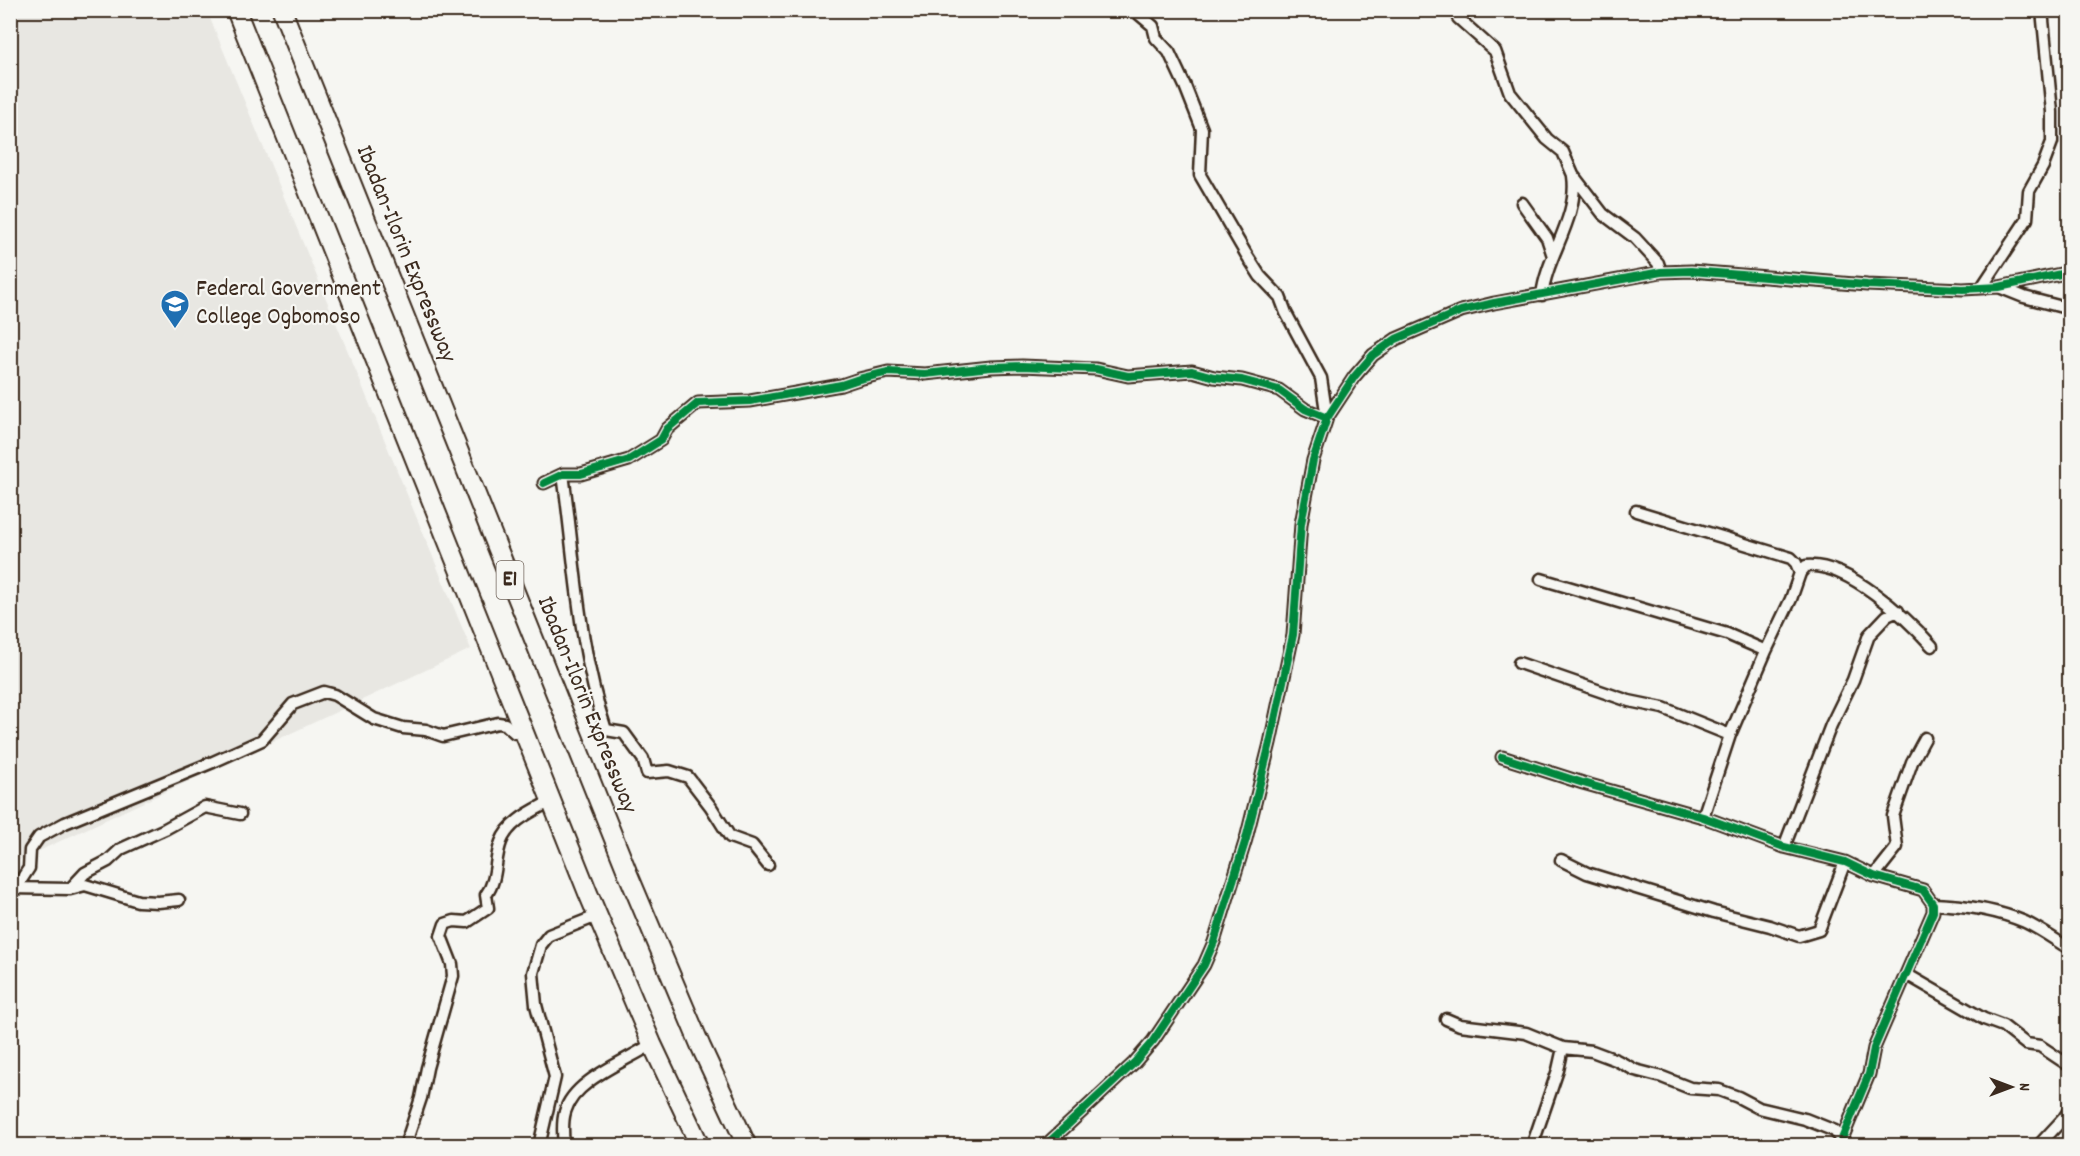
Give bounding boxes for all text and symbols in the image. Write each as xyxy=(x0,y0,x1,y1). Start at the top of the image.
street label: Ibadan-Ilorin Expressway xyxy=(346,140,465,369)
place label: Federal Government College Ogbomoso xyxy=(196,273,381,335)
school or university icon: Federal Government College Ogbomoso xyxy=(159,288,191,330)
road number: E1 xyxy=(496,561,524,599)
street label: Ibadan-Ilorin Expressway xyxy=(527,591,646,820)
north arrow xyxy=(1981,1057,2041,1117)
text: N xyxy=(2012,1083,2035,1091)

